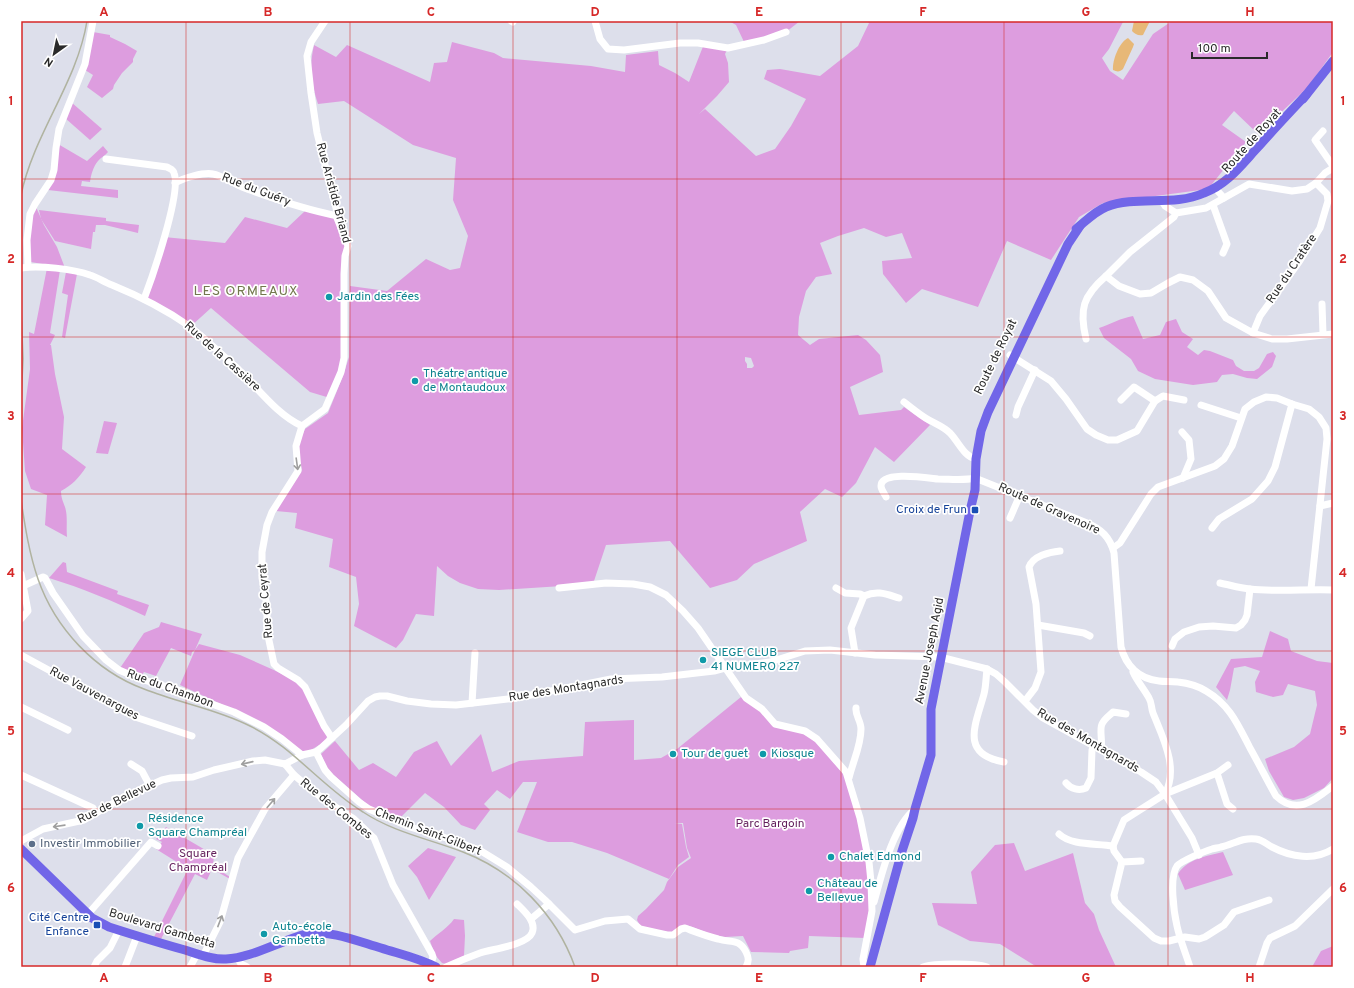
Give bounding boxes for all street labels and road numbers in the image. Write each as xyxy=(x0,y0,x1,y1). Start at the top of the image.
street label: Route de Royat xyxy=(1219,105,1285,177)
street label: Rue Aristide Briand xyxy=(312,141,354,245)
street label: Rue du Guéry xyxy=(219,170,293,210)
street label: Rue du Cratère xyxy=(1263,231,1321,307)
street label: Route de Royat xyxy=(971,317,1021,397)
street label: Rue de la Cassière xyxy=(180,318,264,396)
street label: Route de Gravenoire xyxy=(996,479,1102,539)
street label: Rue de Ceyrat xyxy=(255,563,277,639)
street label: Avenue Joseph Agid xyxy=(912,596,948,706)
street label: Rue Vauvenargues xyxy=(46,664,142,724)
street label: Rue du Chambon xyxy=(124,666,216,712)
street label: Rue des Montagnards xyxy=(507,672,625,706)
street label: Rue des Montagnards xyxy=(1034,705,1142,777)
street label: Rue des Combes xyxy=(296,775,376,843)
street label: Rue de Bellevue xyxy=(75,776,159,828)
street label: Chemin Saint-Gilbert xyxy=(372,804,484,860)
street label: Boulevard Gambetta xyxy=(107,905,217,953)

